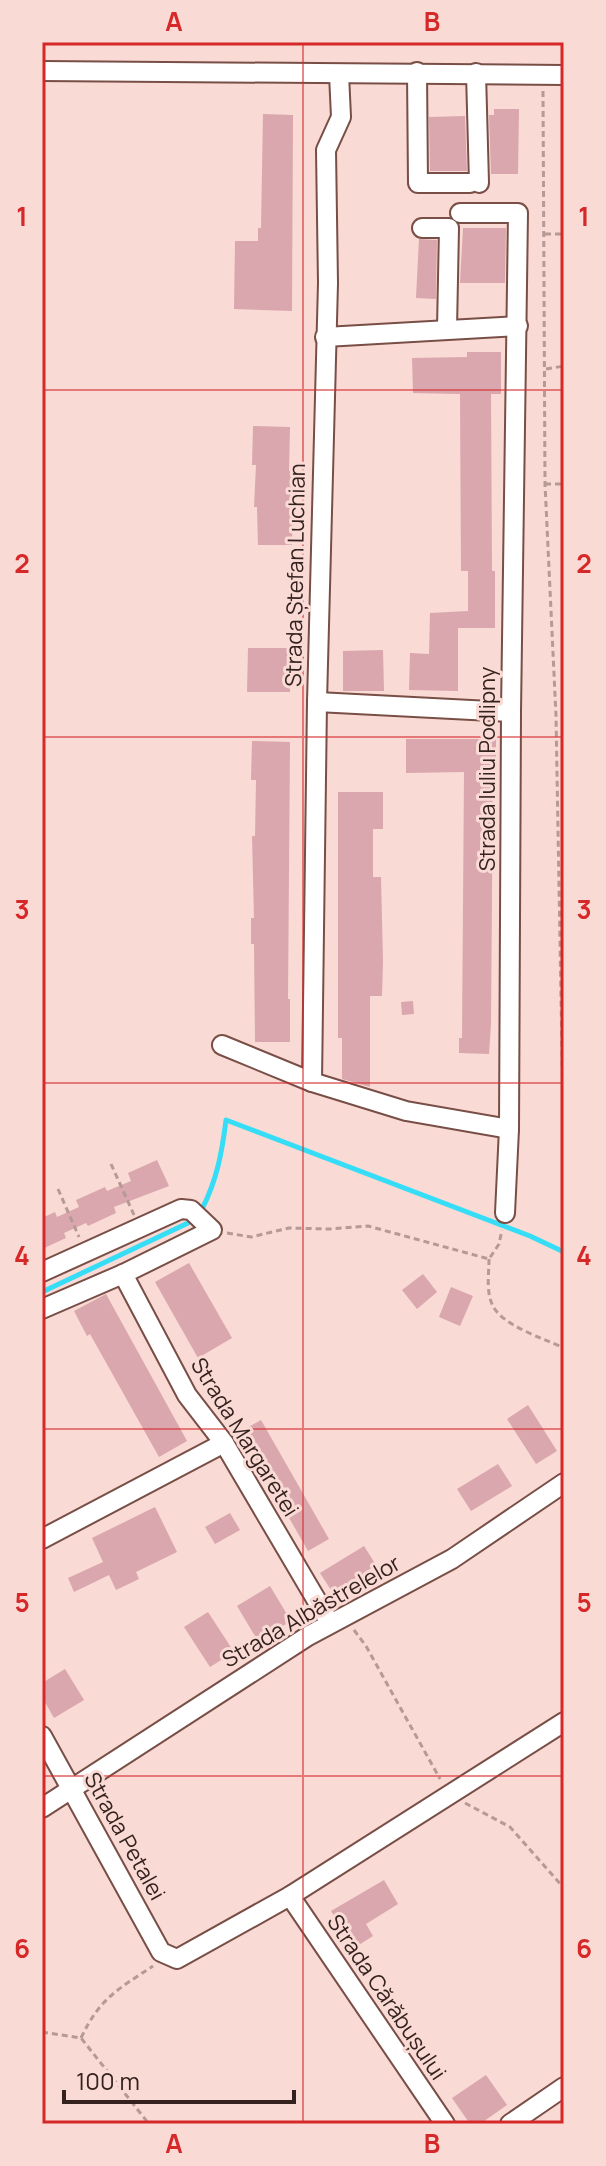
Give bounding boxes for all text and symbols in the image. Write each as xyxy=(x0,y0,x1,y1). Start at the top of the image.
text: A xyxy=(165,3,183,39)
text: B xyxy=(424,3,440,39)
text: 1 xyxy=(16,198,28,234)
text: 1 xyxy=(578,198,590,234)
street label: Strada Ștefan Luchian xyxy=(278,463,312,687)
text: 2 xyxy=(14,545,30,581)
text: 2 xyxy=(576,545,592,581)
street label: Strada Iuliu Podlipny xyxy=(472,666,502,871)
text: 3 xyxy=(14,891,30,927)
text: 3 xyxy=(576,891,592,927)
text: 4 xyxy=(14,1237,30,1273)
text: 4 xyxy=(576,1237,592,1273)
street label: Strada Margaretei xyxy=(184,1352,306,1522)
street label: Strada Albăstrelelor xyxy=(216,1548,406,1674)
text: 5 xyxy=(14,1584,30,1620)
text: 5 xyxy=(576,1584,592,1620)
street label: Strada Petalei xyxy=(77,1767,173,1905)
street label: Strada Cărăbușului xyxy=(320,1908,454,2086)
text: 6 xyxy=(14,1930,30,1966)
text: 6 xyxy=(576,1930,592,1966)
scale bar xyxy=(64,2054,294,2104)
text: 100 m xyxy=(76,2064,140,2097)
text: A xyxy=(165,2125,183,2161)
text: B xyxy=(424,2125,440,2161)

